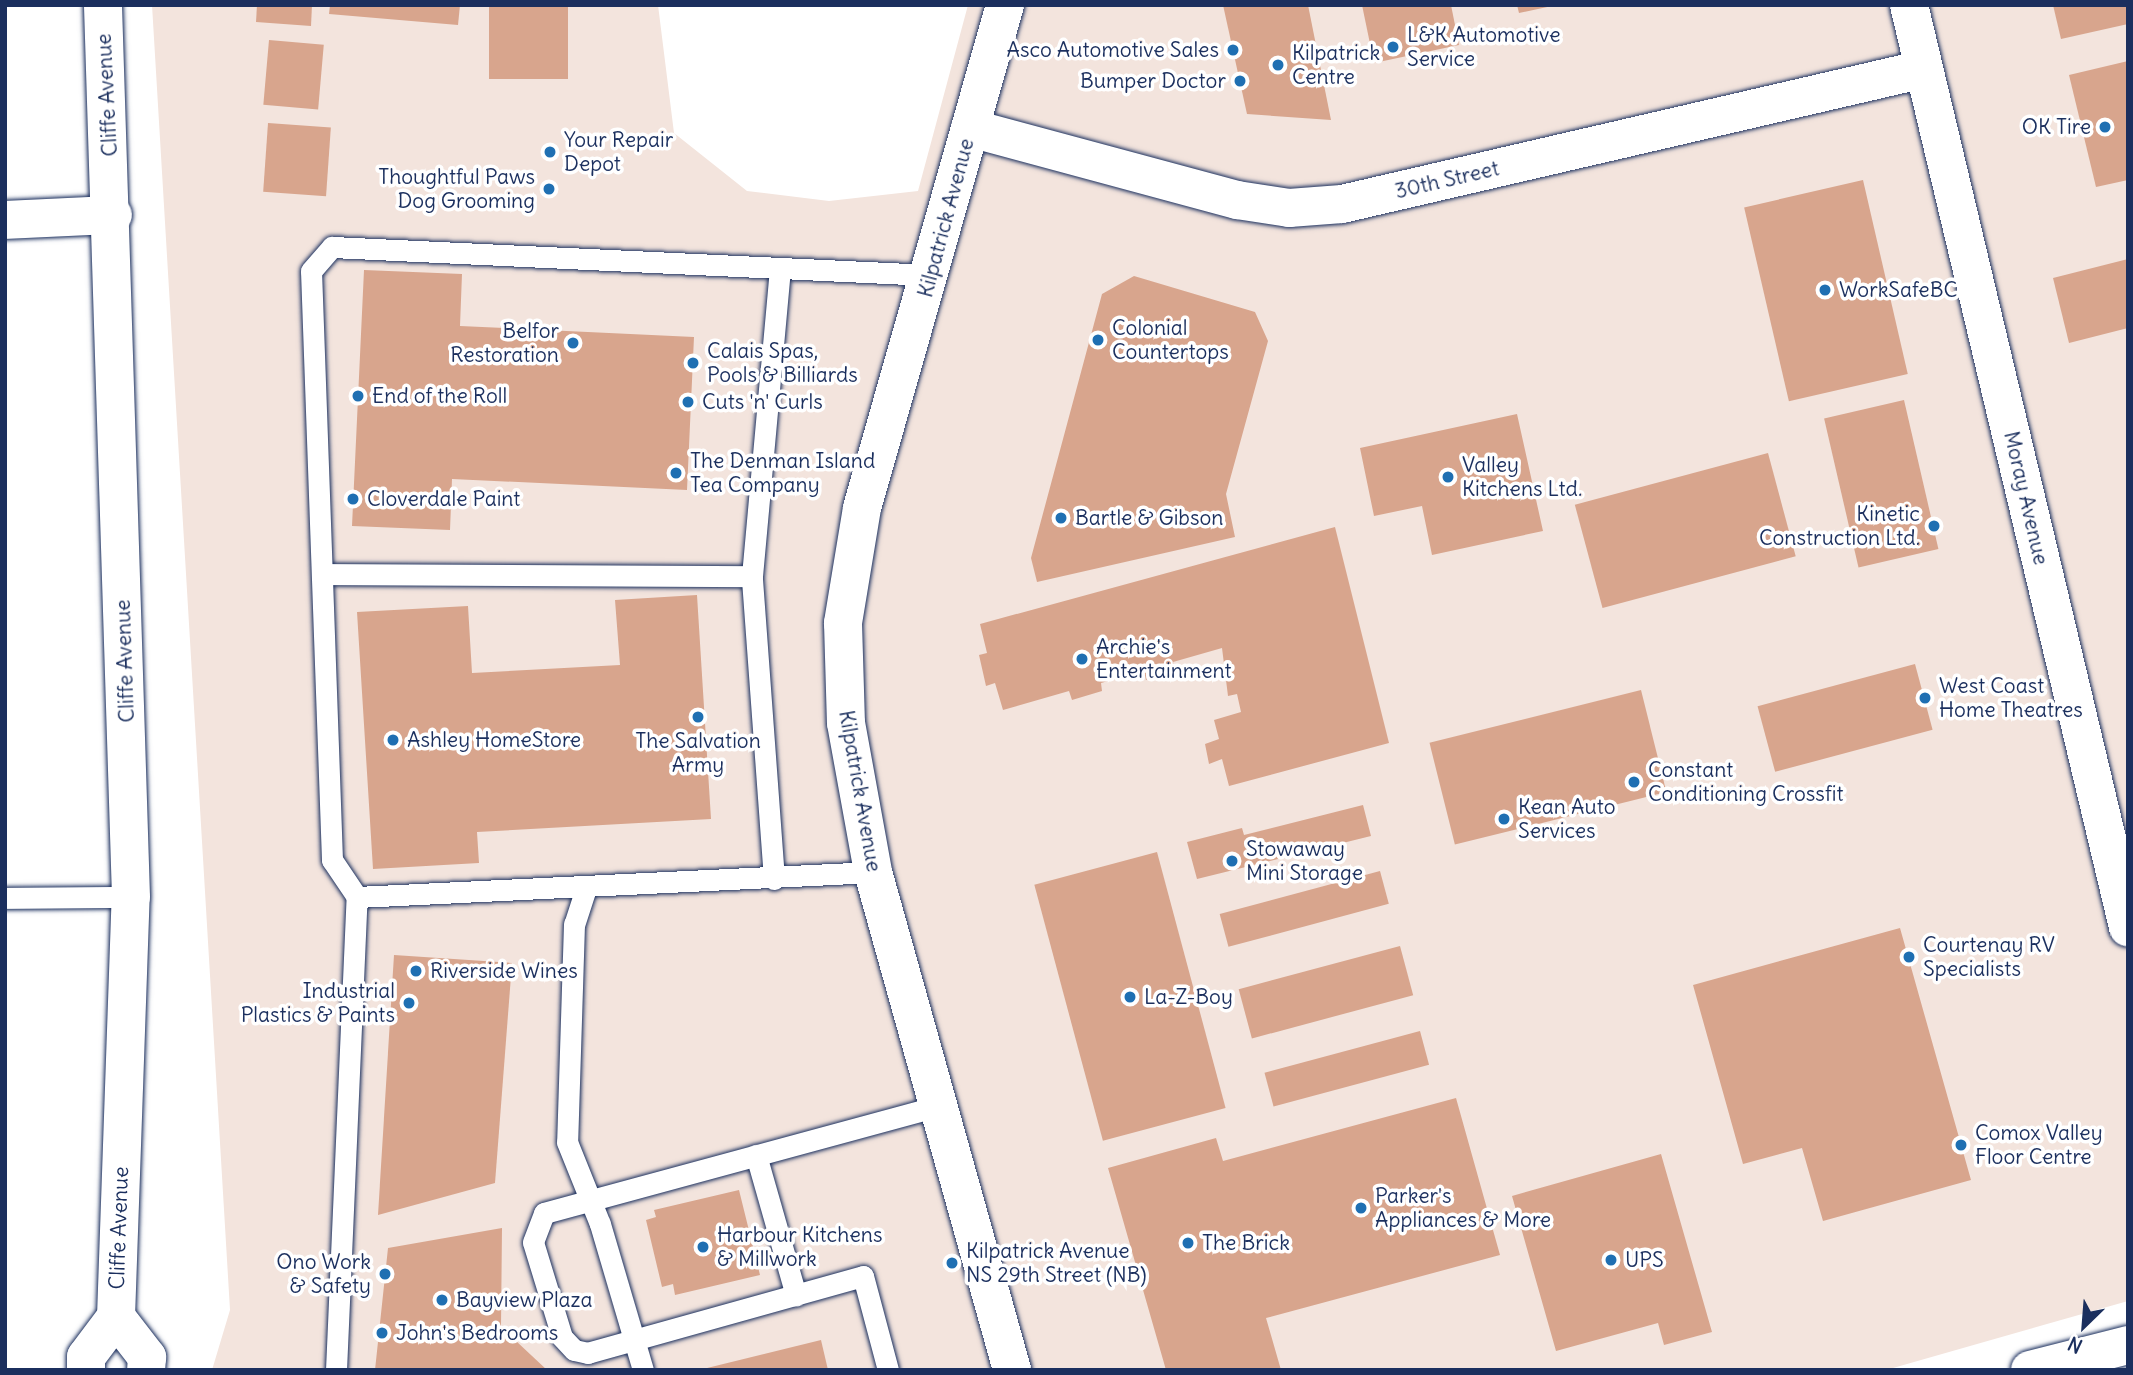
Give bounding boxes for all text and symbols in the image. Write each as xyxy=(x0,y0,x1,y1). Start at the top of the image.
place label: L&K Automotive Service xyxy=(1407,22,1560,72)
street label: Cliffe Avenue xyxy=(91,33,123,157)
place label: Asco Automotive Sales xyxy=(1006,37,1219,63)
marker: L&K Automotive Service xyxy=(1385,39,1401,55)
place label: Kilpatrick Centre xyxy=(1292,40,1380,90)
marker: Asco Automotive Sales xyxy=(1225,42,1241,58)
marker: Kilpatrick Centre xyxy=(1270,57,1286,73)
place label: Bumper Doctor xyxy=(1080,68,1226,94)
marker: Bumper Doctor xyxy=(1232,73,1248,89)
place label: OK Tire xyxy=(2022,114,2091,140)
marker: OK Tire xyxy=(2097,119,2113,135)
place label: Your Repair Depot xyxy=(564,127,673,177)
street label: Kilpatrick Avenue xyxy=(913,136,979,300)
marker: Your Repair Depot xyxy=(542,144,558,160)
street label: 30th Street xyxy=(1393,156,1501,204)
place label: Thoughtful Paws Dog Grooming xyxy=(378,164,535,214)
marker: Thoughtful Paws Dog Grooming xyxy=(541,181,557,197)
place label: WorkSafeBC xyxy=(1839,277,1957,303)
marker: WorkSafeBC xyxy=(1817,282,1833,298)
place label: Colonial Countertops xyxy=(1112,315,1229,365)
place label: Belfor Restoration xyxy=(450,318,559,368)
marker: Colonial Countertops xyxy=(1090,332,1106,348)
marker: Belfor Restoration xyxy=(565,335,581,351)
place label: Calais Spas, Pools & Billiards xyxy=(707,338,858,388)
marker: Calais Spas, Pools & Billiards xyxy=(685,355,701,371)
place label: End of the Roll xyxy=(372,383,507,409)
marker: End of the Roll xyxy=(350,388,366,404)
place label: Cuts 'n' Curls xyxy=(702,389,823,415)
marker: Cuts 'n' Curls xyxy=(680,394,696,410)
street label: Moray Avenue xyxy=(1998,429,2054,567)
place label: The Denman Island Tea Company xyxy=(690,448,875,498)
place label: Valley Kitchens Ltd. xyxy=(1462,452,1582,502)
marker: The Denman Island Tea Company xyxy=(668,465,684,481)
marker: Valley Kitchens Ltd. xyxy=(1440,469,1456,485)
place label: Cloverdale Paint xyxy=(367,486,520,512)
marker: Cloverdale Paint xyxy=(345,491,361,507)
place label: Kinetic Construction Ltd. xyxy=(1759,501,1920,551)
place label: Bartle & Gibson xyxy=(1075,505,1223,531)
marker: Bartle & Gibson xyxy=(1053,510,1069,526)
marker: Kinetic Construction Ltd. xyxy=(1926,518,1942,534)
street label: Cliffe Avenue xyxy=(110,599,140,723)
place label: Archie's Entertainment xyxy=(1096,634,1232,684)
marker: Archie's Entertainment xyxy=(1074,651,1090,667)
place label: West Coast Home Theatres xyxy=(1939,673,2083,723)
marker: West Coast Home Theatres xyxy=(1917,690,1933,706)
street label: Kilpatrick Avenue xyxy=(833,708,887,874)
marker: The Salvation Army xyxy=(690,709,706,725)
place label: Ashley HomeStore xyxy=(407,727,581,753)
place label: The Salvation Army xyxy=(635,728,761,778)
marker: Ashley HomeStore xyxy=(385,732,401,748)
place label: Constant Conditioning Crossfit xyxy=(1648,757,1844,807)
marker: Constant Conditioning Crossfit xyxy=(1626,774,1642,790)
place label: Kean Auto Services xyxy=(1518,794,1616,844)
marker: Kean Auto Services xyxy=(1496,811,1512,827)
place label: Stowaway Mini Storage xyxy=(1246,836,1363,886)
marker: Stowaway Mini Storage xyxy=(1224,853,1240,869)
place label: Courtenay RV Specialists xyxy=(1923,932,2055,982)
marker: Courtenay RV Specialists xyxy=(1901,949,1917,965)
place label: Riverside Wines xyxy=(430,958,578,984)
marker: Riverside Wines xyxy=(408,963,424,979)
place label: Industrial Plastics & Paints xyxy=(241,978,395,1028)
place label: La-Z-Boy xyxy=(1144,984,1233,1010)
marker: La-Z-Boy xyxy=(1122,989,1138,1005)
marker: Industrial Plastics & Paints xyxy=(401,995,417,1011)
place label: Comox Valley Floor Centre xyxy=(1975,1120,2103,1170)
marker: Comox Valley Floor Centre xyxy=(1953,1137,1969,1153)
street label: Cliffe Avenue xyxy=(104,1166,134,1290)
place label: Parker's Appliances & More xyxy=(1375,1183,1551,1233)
marker: Parker's Appliances & More xyxy=(1353,1200,1369,1216)
place label: Harbour Kitchens & Millwork xyxy=(717,1222,882,1272)
place label: The Brick xyxy=(1202,1230,1290,1256)
marker: The Brick xyxy=(1180,1235,1196,1251)
place label: Kilpatrick Avenue NS 29th Street (NB) xyxy=(966,1238,1147,1288)
marker: Harbour Kitchens & Millwork xyxy=(695,1239,711,1255)
place label: UPS xyxy=(1625,1247,1664,1273)
place label: Ono Work & Safety xyxy=(276,1249,371,1299)
marker: UPS xyxy=(1603,1252,1619,1268)
marker: Kilpatrick Avenue NS 29th Street (NB) xyxy=(944,1255,960,1271)
marker: Ono Work & Safety xyxy=(377,1266,393,1282)
place label: Bayview Plaza xyxy=(456,1287,592,1313)
north arrow xyxy=(2049,1291,2119,1361)
marker: Bayview Plaza xyxy=(434,1292,450,1308)
place label: John's Bedrooms xyxy=(396,1320,558,1346)
marker: John's Bedrooms xyxy=(374,1325,390,1341)
text: N xyxy=(2064,1331,2086,1359)

